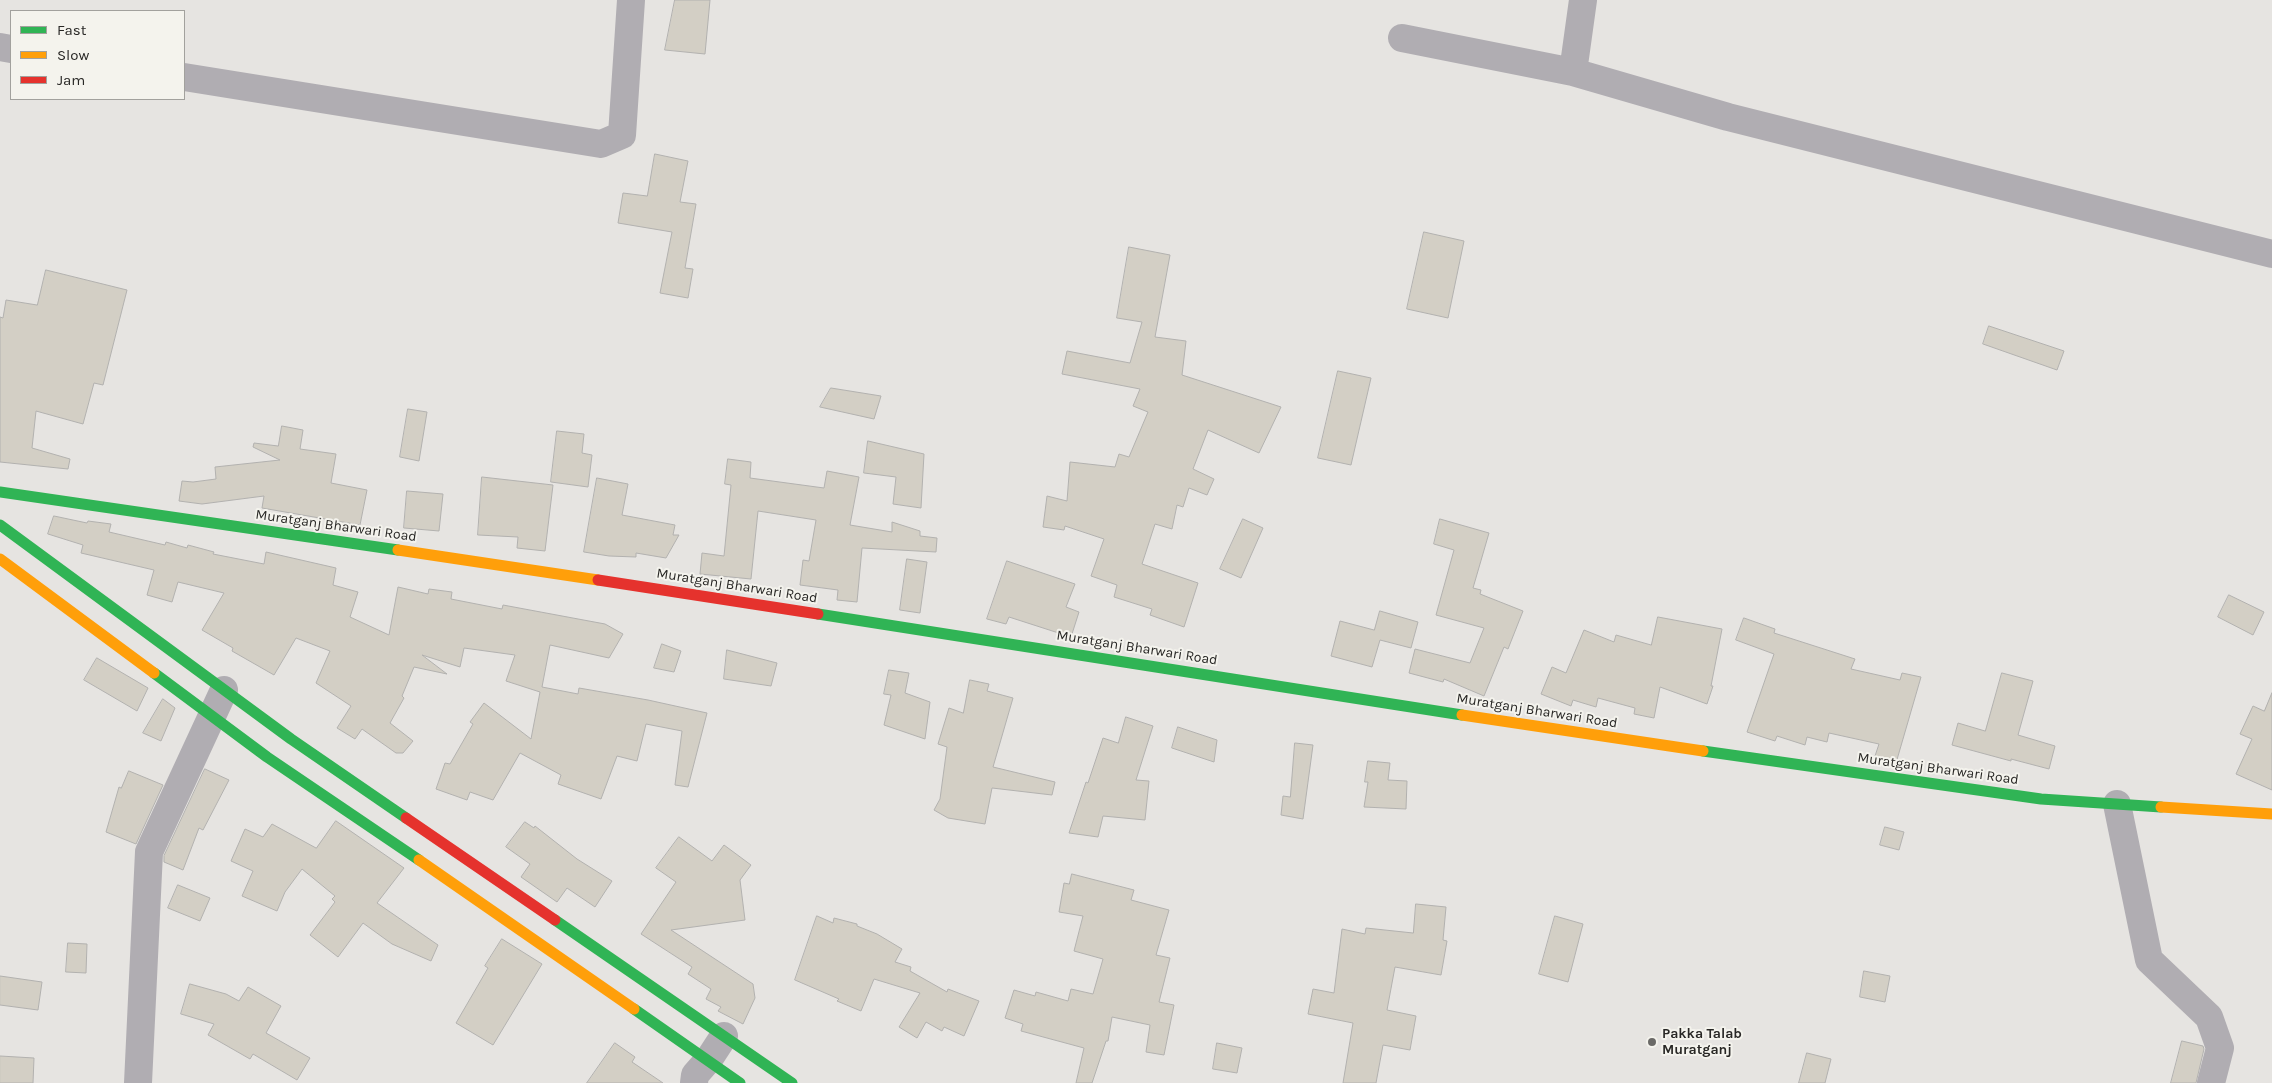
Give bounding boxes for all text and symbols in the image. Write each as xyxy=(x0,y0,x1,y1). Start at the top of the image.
legend xyxy=(10,10,185,100)
text: Fast xyxy=(57,21,86,39)
text: Slow xyxy=(57,46,89,64)
text: Jam xyxy=(57,71,85,89)
street label: Muratganj Bharwari Road xyxy=(254,506,418,546)
street label: Muratganj Bharwari Road xyxy=(655,565,819,607)
street label: Muratganj Bharwari Road xyxy=(1055,627,1219,669)
street label: Muratganj Bharwari Road xyxy=(1455,690,1619,732)
street label: Muratganj Bharwari Road xyxy=(1856,749,2020,789)
place label: Pakka Talab Muratganj xyxy=(1662,1026,1742,1058)
marker: Pakka Talab Muratganj xyxy=(1646,1036,1658,1048)

